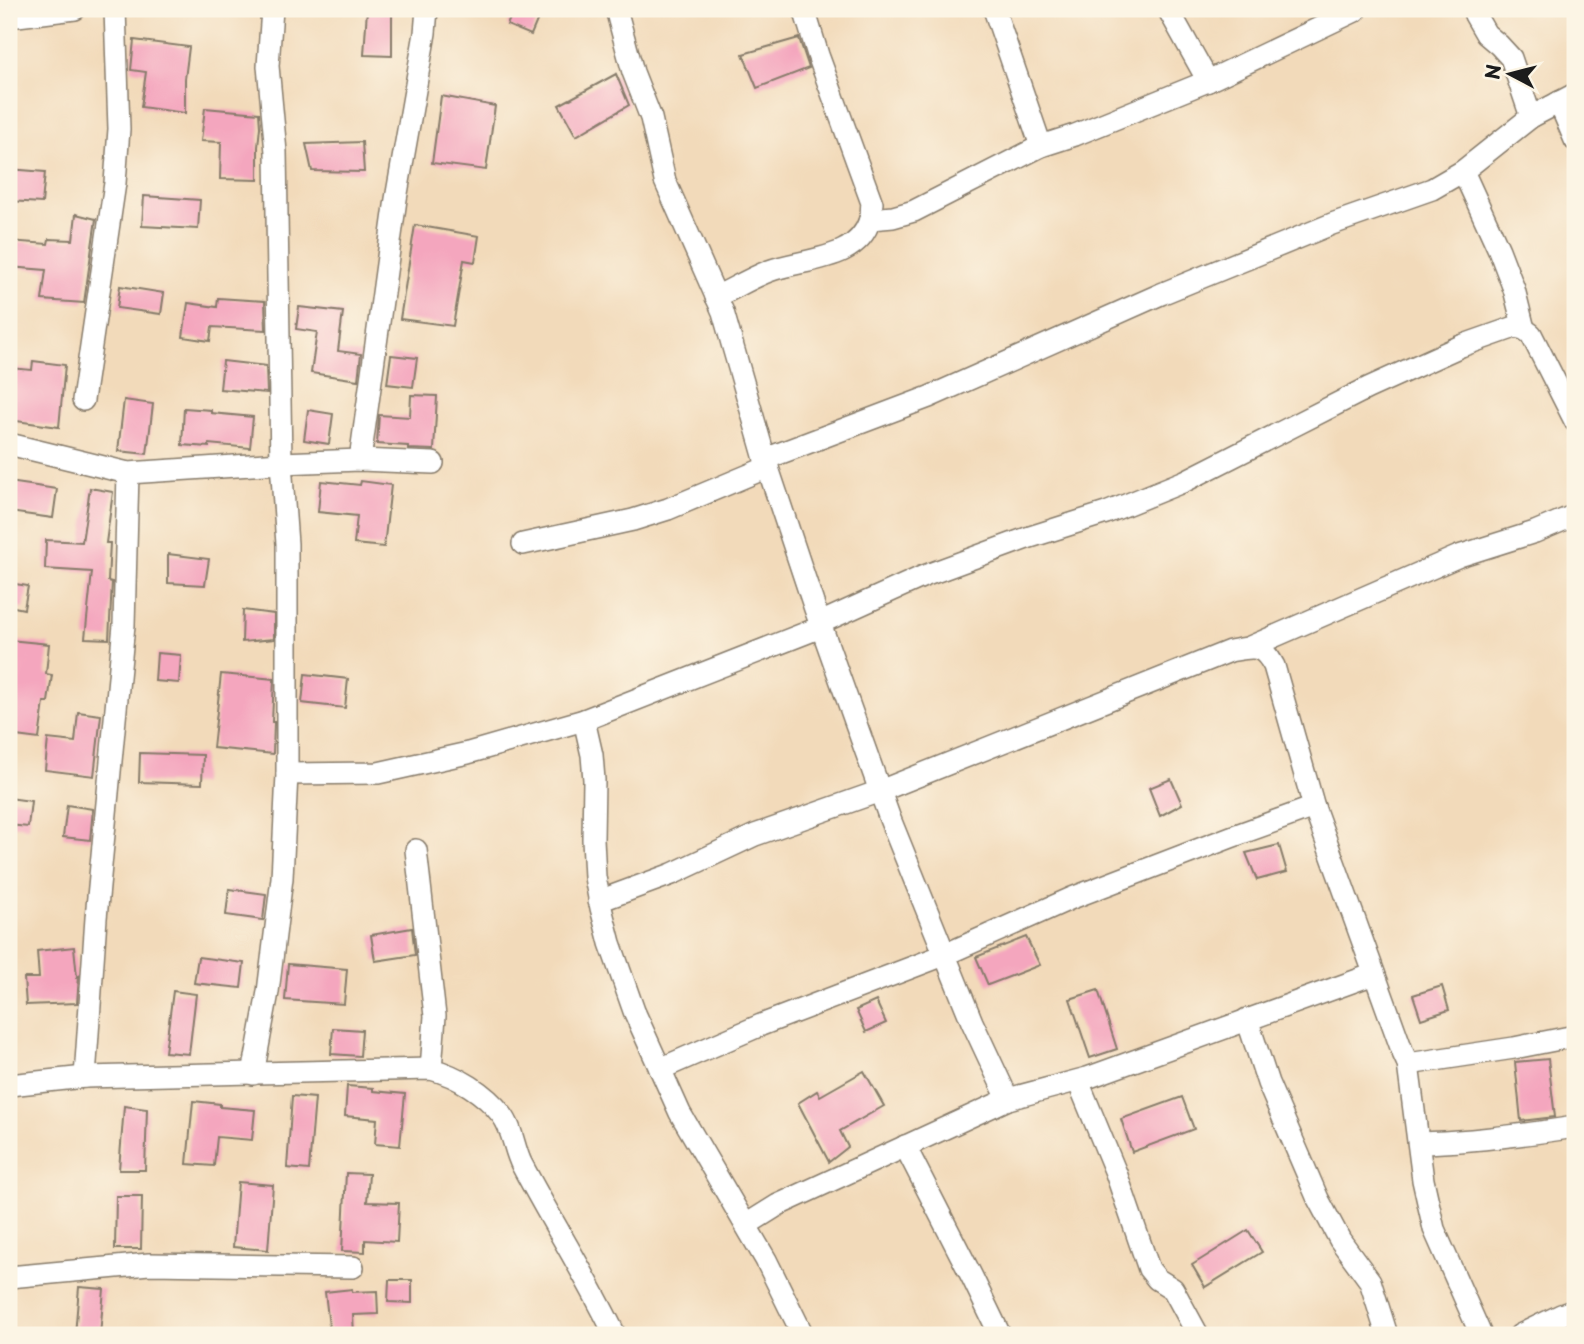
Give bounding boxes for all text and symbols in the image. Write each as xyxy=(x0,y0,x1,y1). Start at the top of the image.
north arrow xyxy=(1476,38,1546,108)
text: N xyxy=(1477,63,1507,81)

